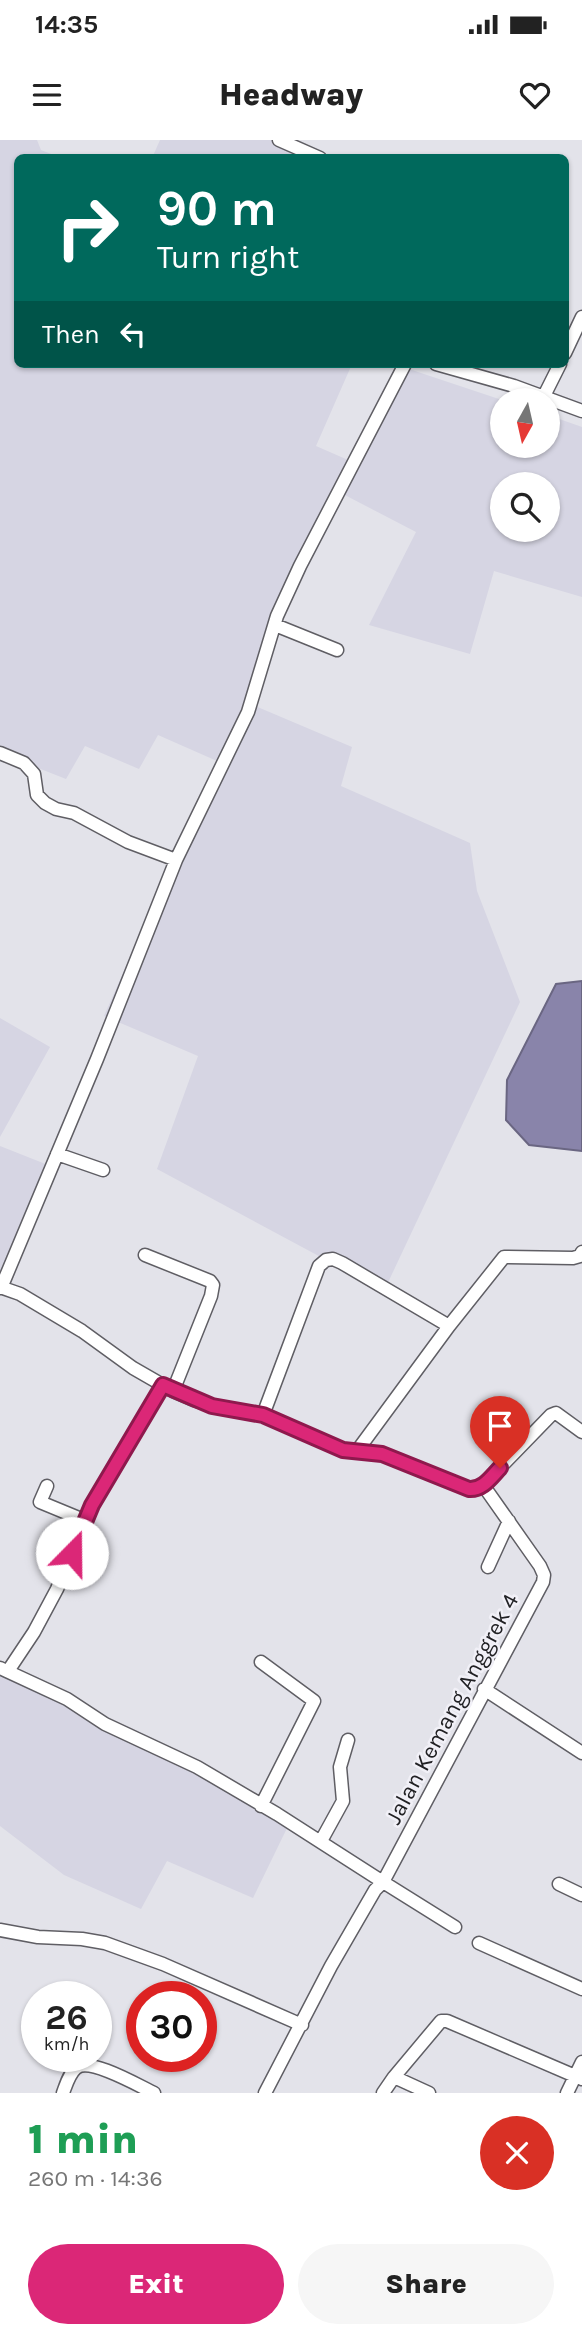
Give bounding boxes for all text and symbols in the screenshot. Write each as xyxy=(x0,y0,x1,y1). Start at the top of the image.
text: 14:35 xyxy=(35,9,98,40)
icon: menu xyxy=(28,76,66,114)
text: Headway xyxy=(219,76,363,113)
icon: heart xyxy=(516,76,554,114)
text: 90 m xyxy=(157,180,277,237)
icon: right xyxy=(42,182,133,273)
text: Turn right xyxy=(157,239,299,276)
icon: left xyxy=(114,315,152,353)
text: Then xyxy=(42,319,100,350)
north arrow xyxy=(490,388,560,458)
map controls xyxy=(490,388,560,542)
button: search xyxy=(490,472,560,542)
pin xyxy=(470,1396,530,1468)
icon: arrive xyxy=(481,1407,519,1445)
position arrow xyxy=(35,1516,109,1590)
street label: Jalan Kemang Anggrek 4 xyxy=(380,1589,524,1829)
speed limit sign: 30 xyxy=(126,1981,217,2072)
text: 26 xyxy=(45,1997,88,2038)
text: km/h xyxy=(44,2033,89,2055)
text: 1 min xyxy=(28,2114,138,2164)
button: close xyxy=(480,2116,554,2190)
text: 260 m · 14:36 xyxy=(28,2165,163,2192)
button: Exit xyxy=(28,2244,284,2324)
button: Share xyxy=(298,2244,554,2324)

